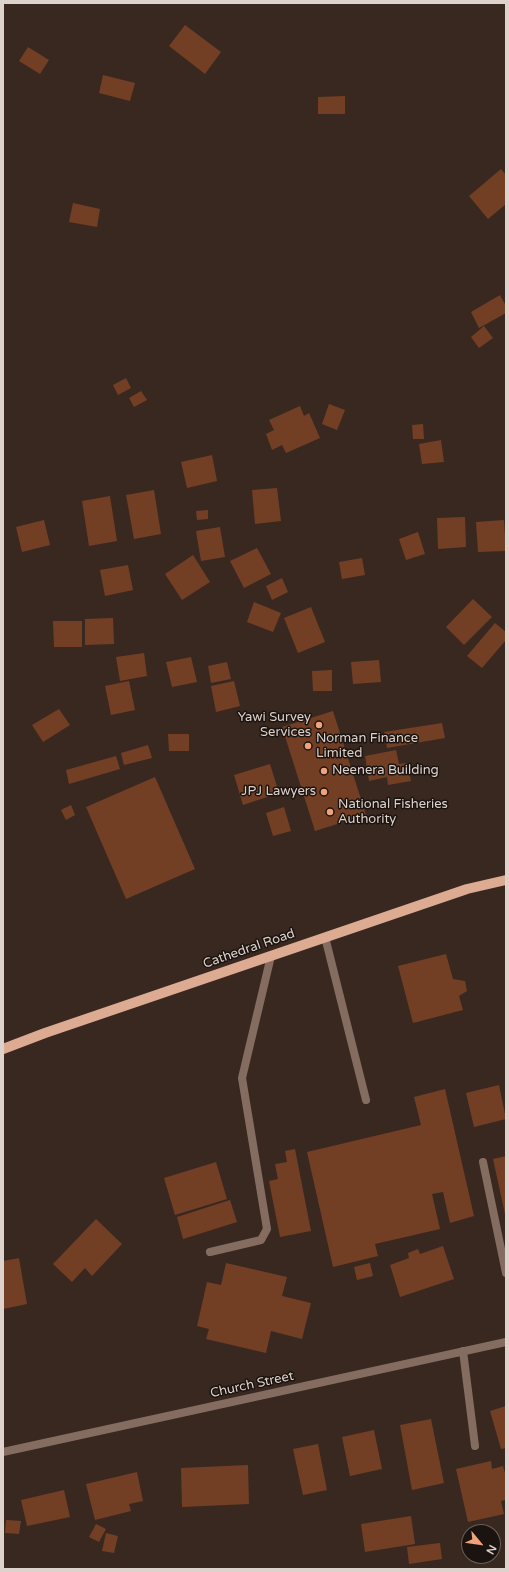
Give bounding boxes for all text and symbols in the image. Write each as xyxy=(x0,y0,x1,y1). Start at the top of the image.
place label: Yawi Survey Services xyxy=(238,710,311,741)
marker: Yawi Survey Services xyxy=(314,720,324,730)
place label: Norman Finance Limited xyxy=(316,731,418,762)
marker: Norman Finance Limited xyxy=(303,741,313,751)
place label: Neenera Building xyxy=(332,763,439,779)
marker: Neenera Building xyxy=(319,766,329,776)
place label: JPJ Lawyers xyxy=(241,784,316,800)
marker: JPJ Lawyers xyxy=(319,787,329,797)
place label: National Fisheries Authority xyxy=(338,797,448,828)
marker: National Fisheries Authority xyxy=(325,807,335,817)
street label: Cathedral Road xyxy=(201,926,297,972)
street label: Church Street xyxy=(209,1369,295,1401)
north arrow xyxy=(461,1524,501,1564)
text: N xyxy=(483,1543,499,1557)

